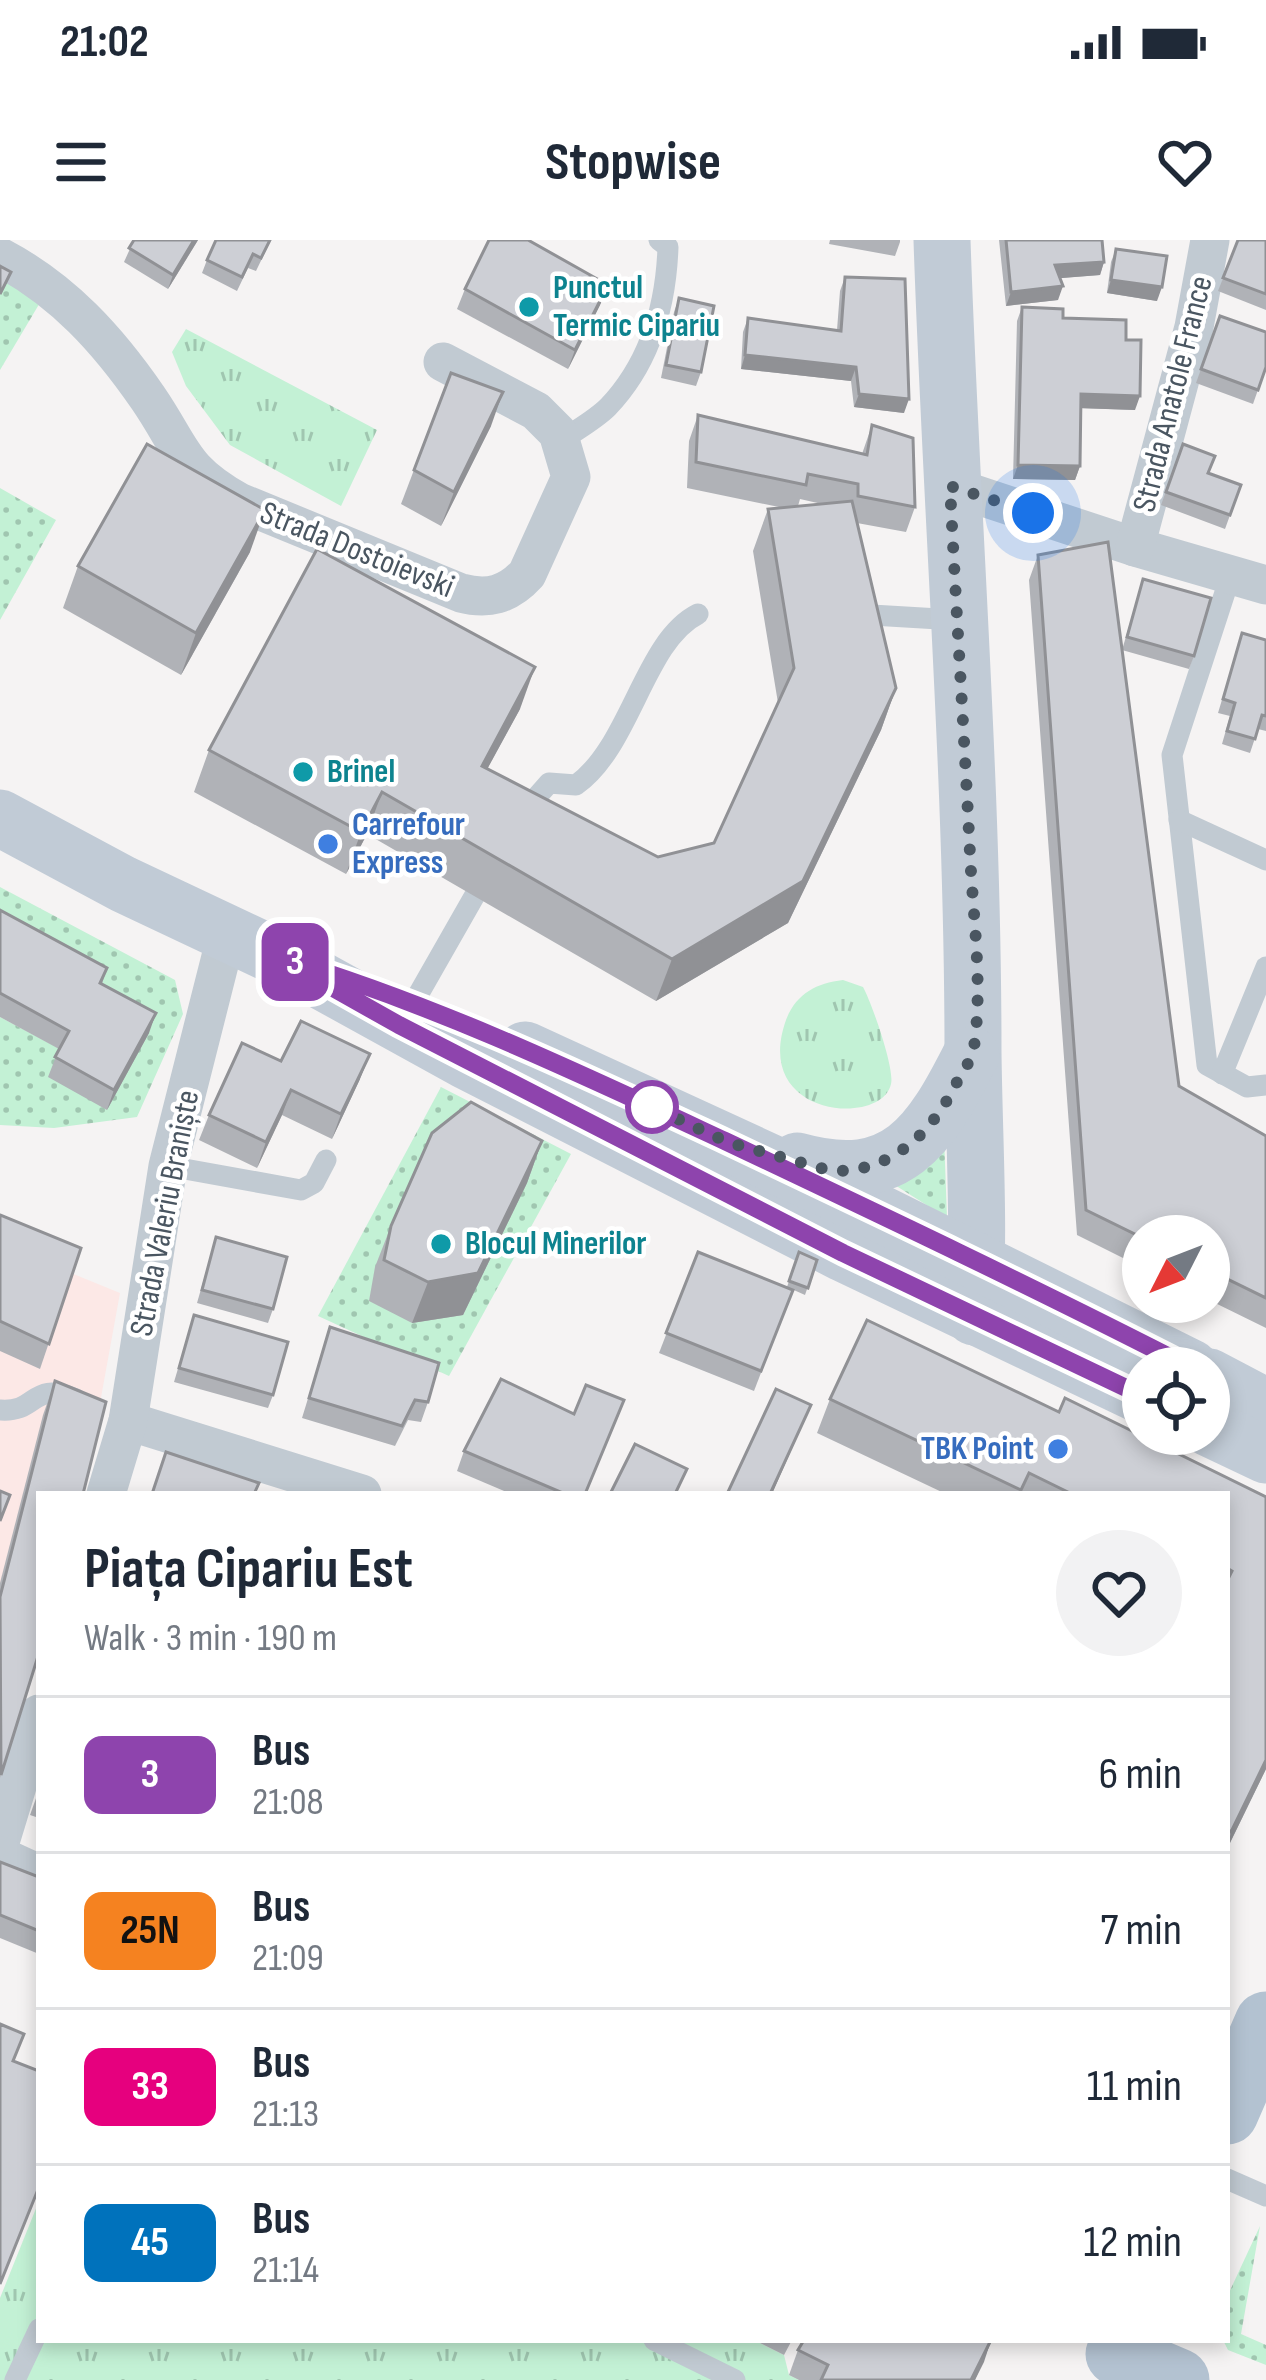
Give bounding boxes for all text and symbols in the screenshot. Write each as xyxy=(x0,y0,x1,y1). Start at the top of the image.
text: 21:02 xyxy=(60,15,149,70)
icon: menu xyxy=(48,129,114,195)
icon: heart xyxy=(1152,129,1218,195)
text: Stopwise xyxy=(545,130,721,195)
place label: Punctul Termic Cipariu xyxy=(553,268,720,346)
street label: Strada Anatole France xyxy=(1124,272,1222,516)
marker: Punctul Termic Cipariu xyxy=(516,294,542,320)
your location xyxy=(1003,483,1063,543)
street label: Strada Dostoievski xyxy=(254,493,460,607)
place label: Brinel xyxy=(327,752,395,792)
marker: Brinel xyxy=(290,759,316,785)
place label: Carrefour Express xyxy=(352,805,465,883)
marker: Carrefour Express xyxy=(315,831,341,857)
line badge: 3 xyxy=(256,923,334,1001)
text: 3 xyxy=(286,936,304,987)
unlabelled marker xyxy=(627,1082,677,1132)
street label: Strada Valeriu Braniște xyxy=(122,1087,208,1339)
north arrow xyxy=(1122,1215,1230,1323)
map controls xyxy=(1122,1215,1230,1455)
place label: Blocul Minerilor xyxy=(465,1224,646,1264)
marker: Blocul Minerilor xyxy=(428,1231,454,1257)
button: locate xyxy=(1122,1347,1230,1455)
place label: TBK Point xyxy=(921,1429,1034,1469)
marker: TBK Point xyxy=(1045,1436,1071,1462)
button: heart xyxy=(1056,1530,1182,1656)
text: Piața Cipariu Est xyxy=(84,1536,413,1604)
text: Walk · 3 min · 190 m xyxy=(84,1615,337,1662)
text: Bus xyxy=(252,1724,310,1779)
text: 6 min xyxy=(1099,1747,1182,1802)
text: 3 xyxy=(141,1749,159,1800)
text: 21:08 xyxy=(252,1779,324,1826)
text: Bus xyxy=(252,1880,310,1935)
text: 7 min xyxy=(1100,1903,1182,1958)
text: 25N xyxy=(120,1905,180,1956)
text: 21:09 xyxy=(252,1935,324,1982)
text: Bus xyxy=(252,2036,310,2091)
text: 11 min xyxy=(1087,2059,1182,2114)
text: 33 xyxy=(131,2061,169,2112)
text: 21:13 xyxy=(252,2091,319,2138)
text: Bus xyxy=(252,2192,310,2247)
text: 12 min xyxy=(1084,2215,1182,2270)
text: 45 xyxy=(131,2217,169,2268)
text: 21:14 xyxy=(252,2247,319,2294)

